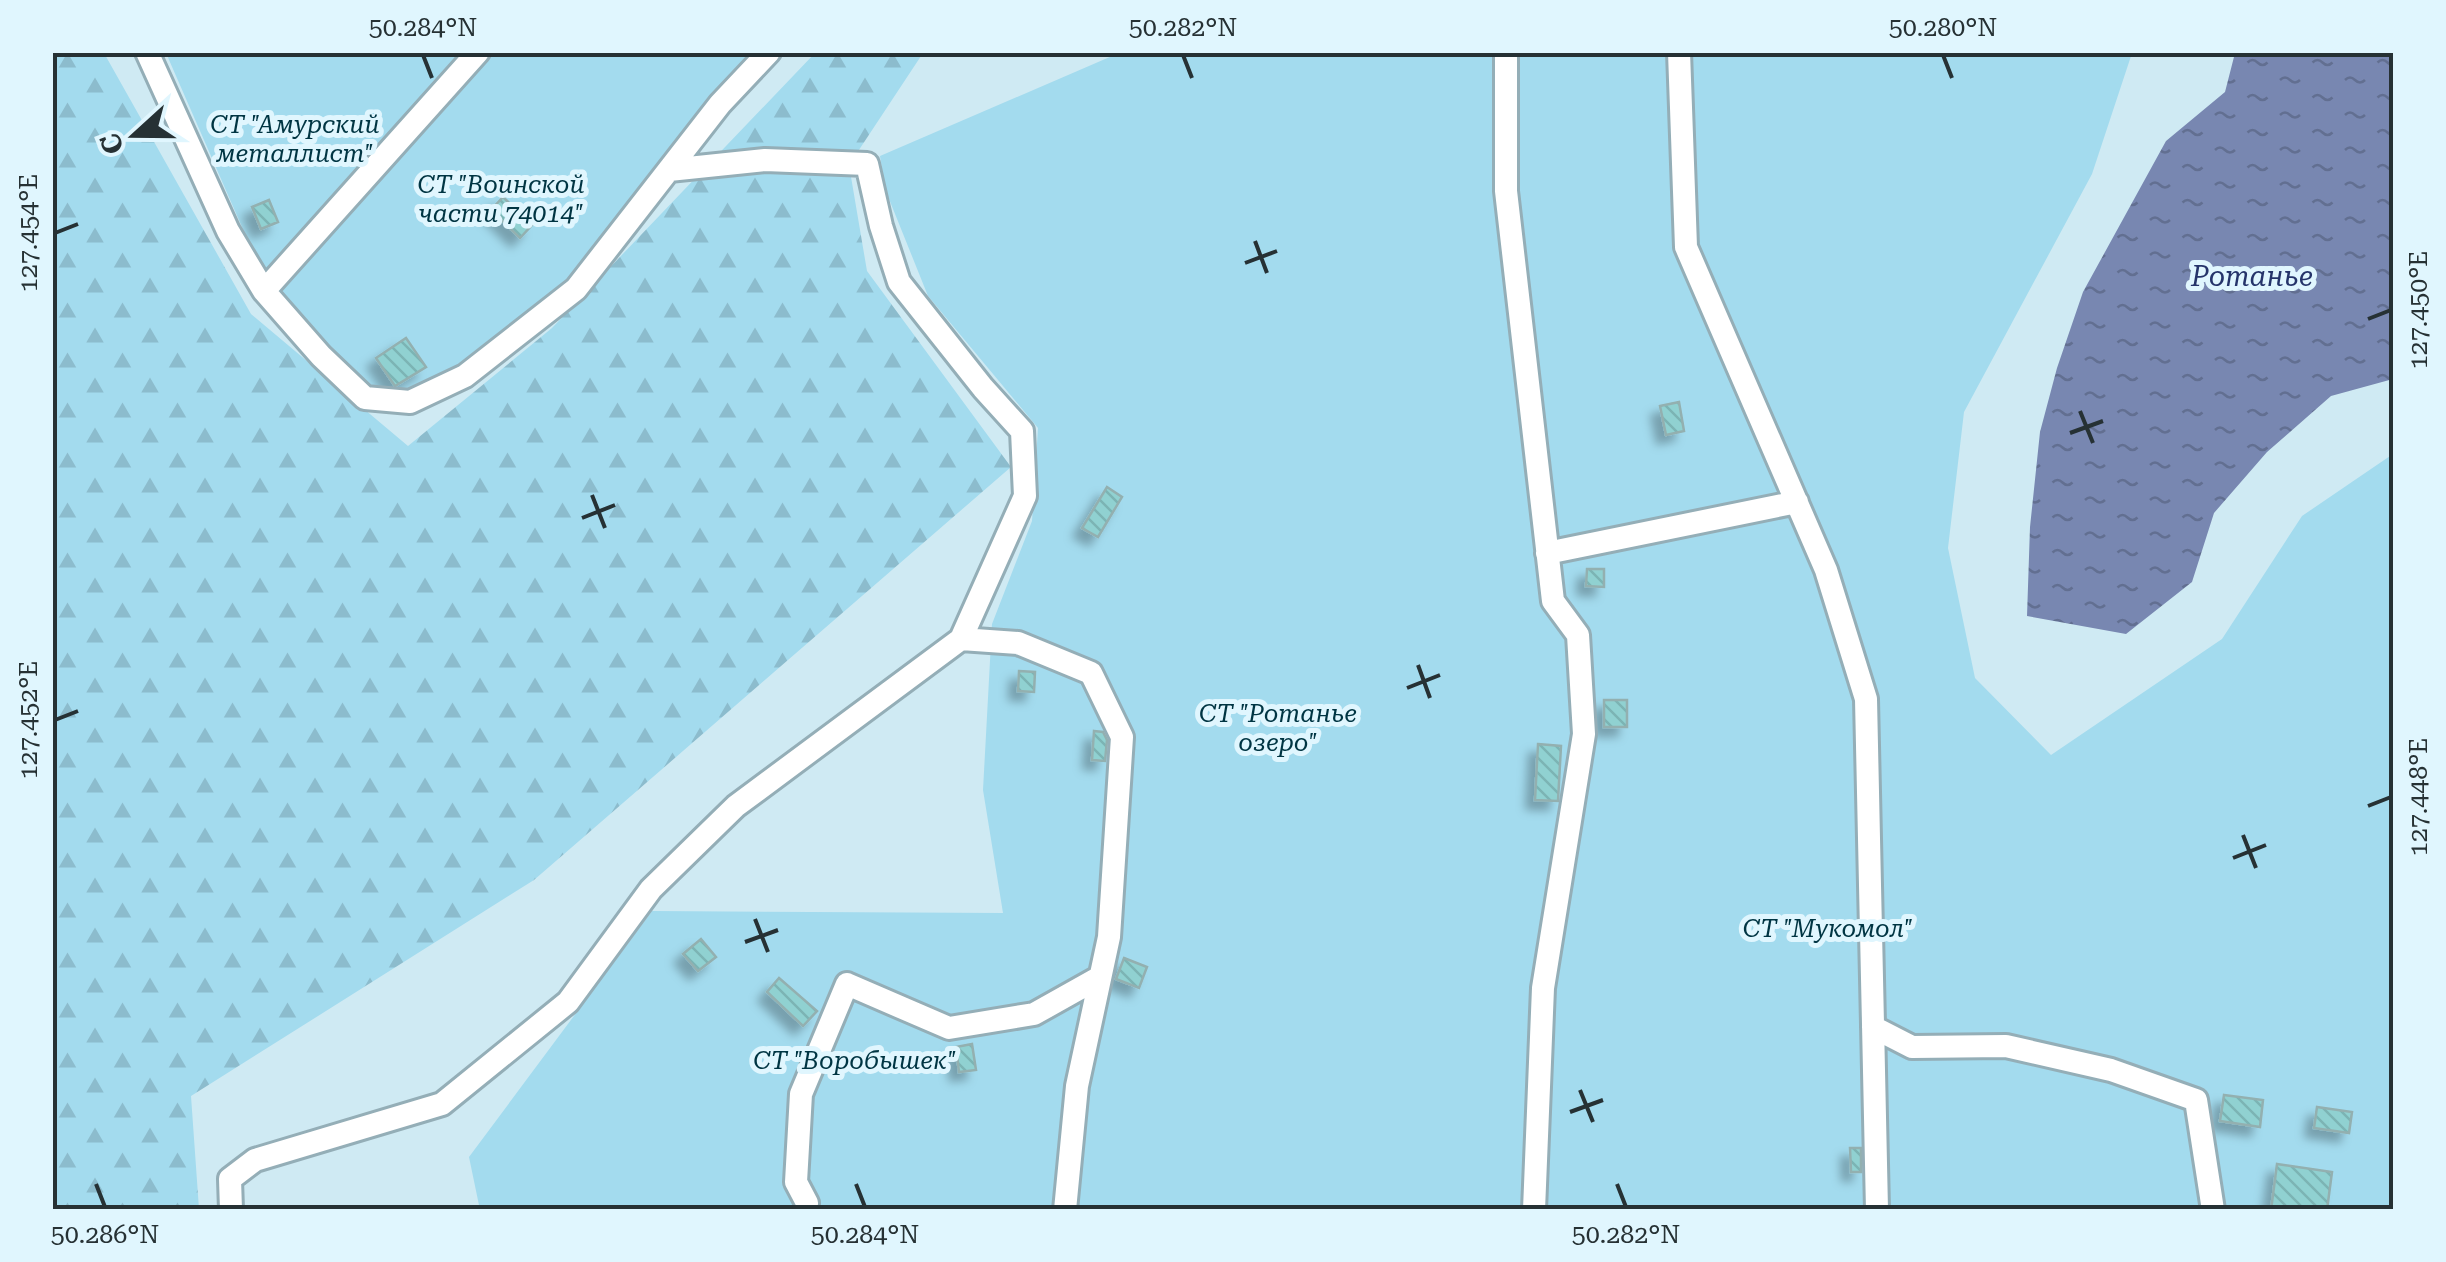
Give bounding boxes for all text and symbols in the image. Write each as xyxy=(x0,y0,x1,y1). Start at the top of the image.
text: 50.284°N xyxy=(369,13,477,42)
text: 50.282°N xyxy=(1129,13,1237,42)
text: 50.280°N xyxy=(1889,13,1997,42)
north arrow xyxy=(85,85,185,185)
park label: СТ "Амурский металлист" xyxy=(210,110,380,168)
text: С xyxy=(93,129,131,159)
park label: СТ "Воинской части 74014" xyxy=(417,170,585,228)
text: 127.454°E xyxy=(14,174,43,292)
text: 127.450°E xyxy=(2404,251,2433,369)
water label: Ротанье xyxy=(2190,260,2313,293)
text: 127.452°E xyxy=(14,661,43,779)
park label: СТ "Ротанье озеро" xyxy=(1199,699,1357,757)
text: 127.448°E xyxy=(2404,738,2433,856)
park label: СТ "Мукомол" xyxy=(1743,914,1913,943)
park label: СТ "Воробышек" xyxy=(753,1046,957,1075)
text: 50.286°N xyxy=(51,1220,159,1249)
text: 50.284°N xyxy=(811,1220,919,1249)
text: 50.282°N xyxy=(1572,1220,1680,1249)

